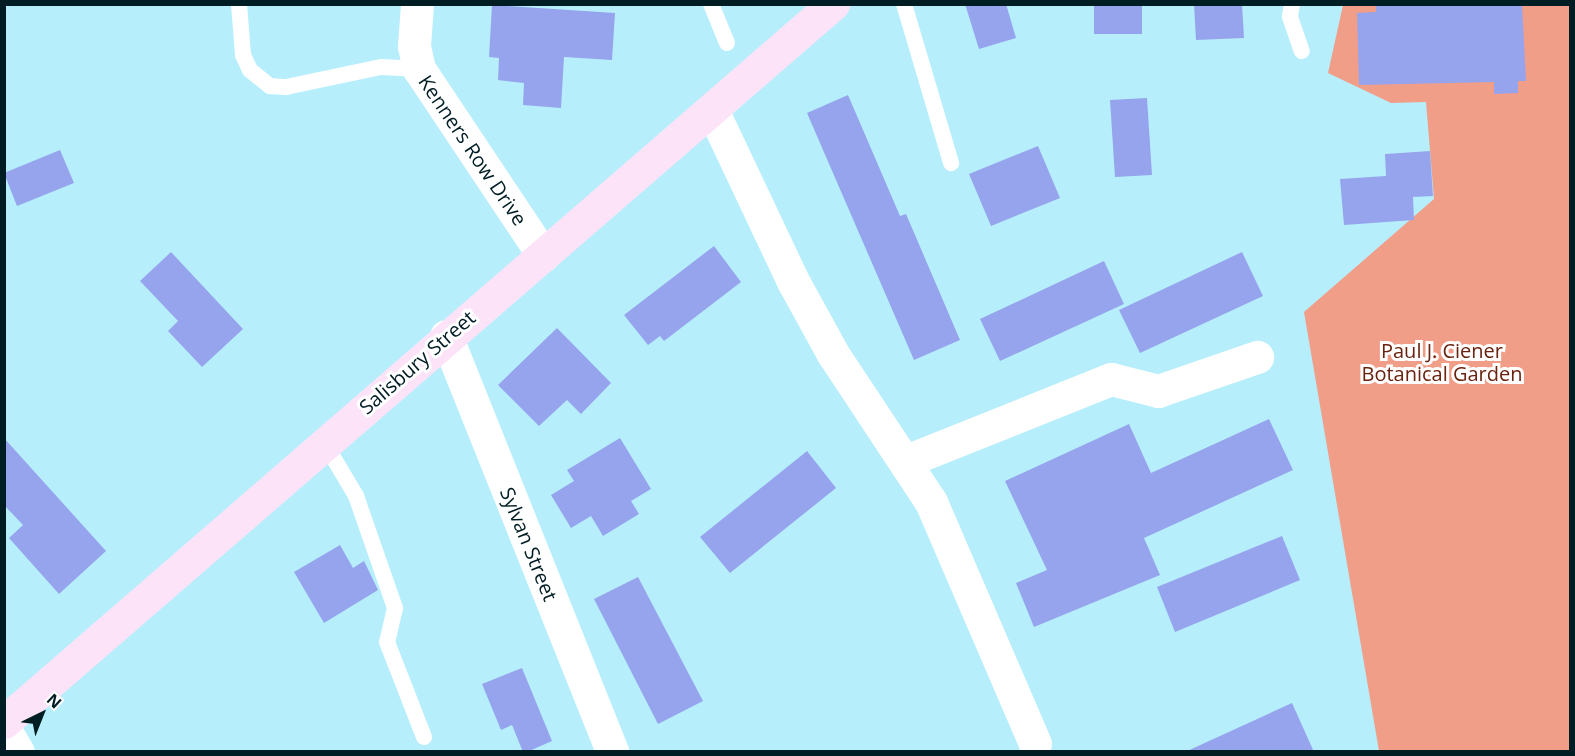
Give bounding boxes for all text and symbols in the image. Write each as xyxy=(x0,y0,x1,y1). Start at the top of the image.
street label: Kenners Row Drive xyxy=(414,70,532,230)
street label: Salisbury Street xyxy=(354,305,480,419)
park label: Paul J. Ciener Botanical Garden xyxy=(1361,339,1523,386)
street label: Sylvan Street xyxy=(495,484,563,604)
north arrow xyxy=(12,684,72,744)
text: N xyxy=(42,688,67,713)

